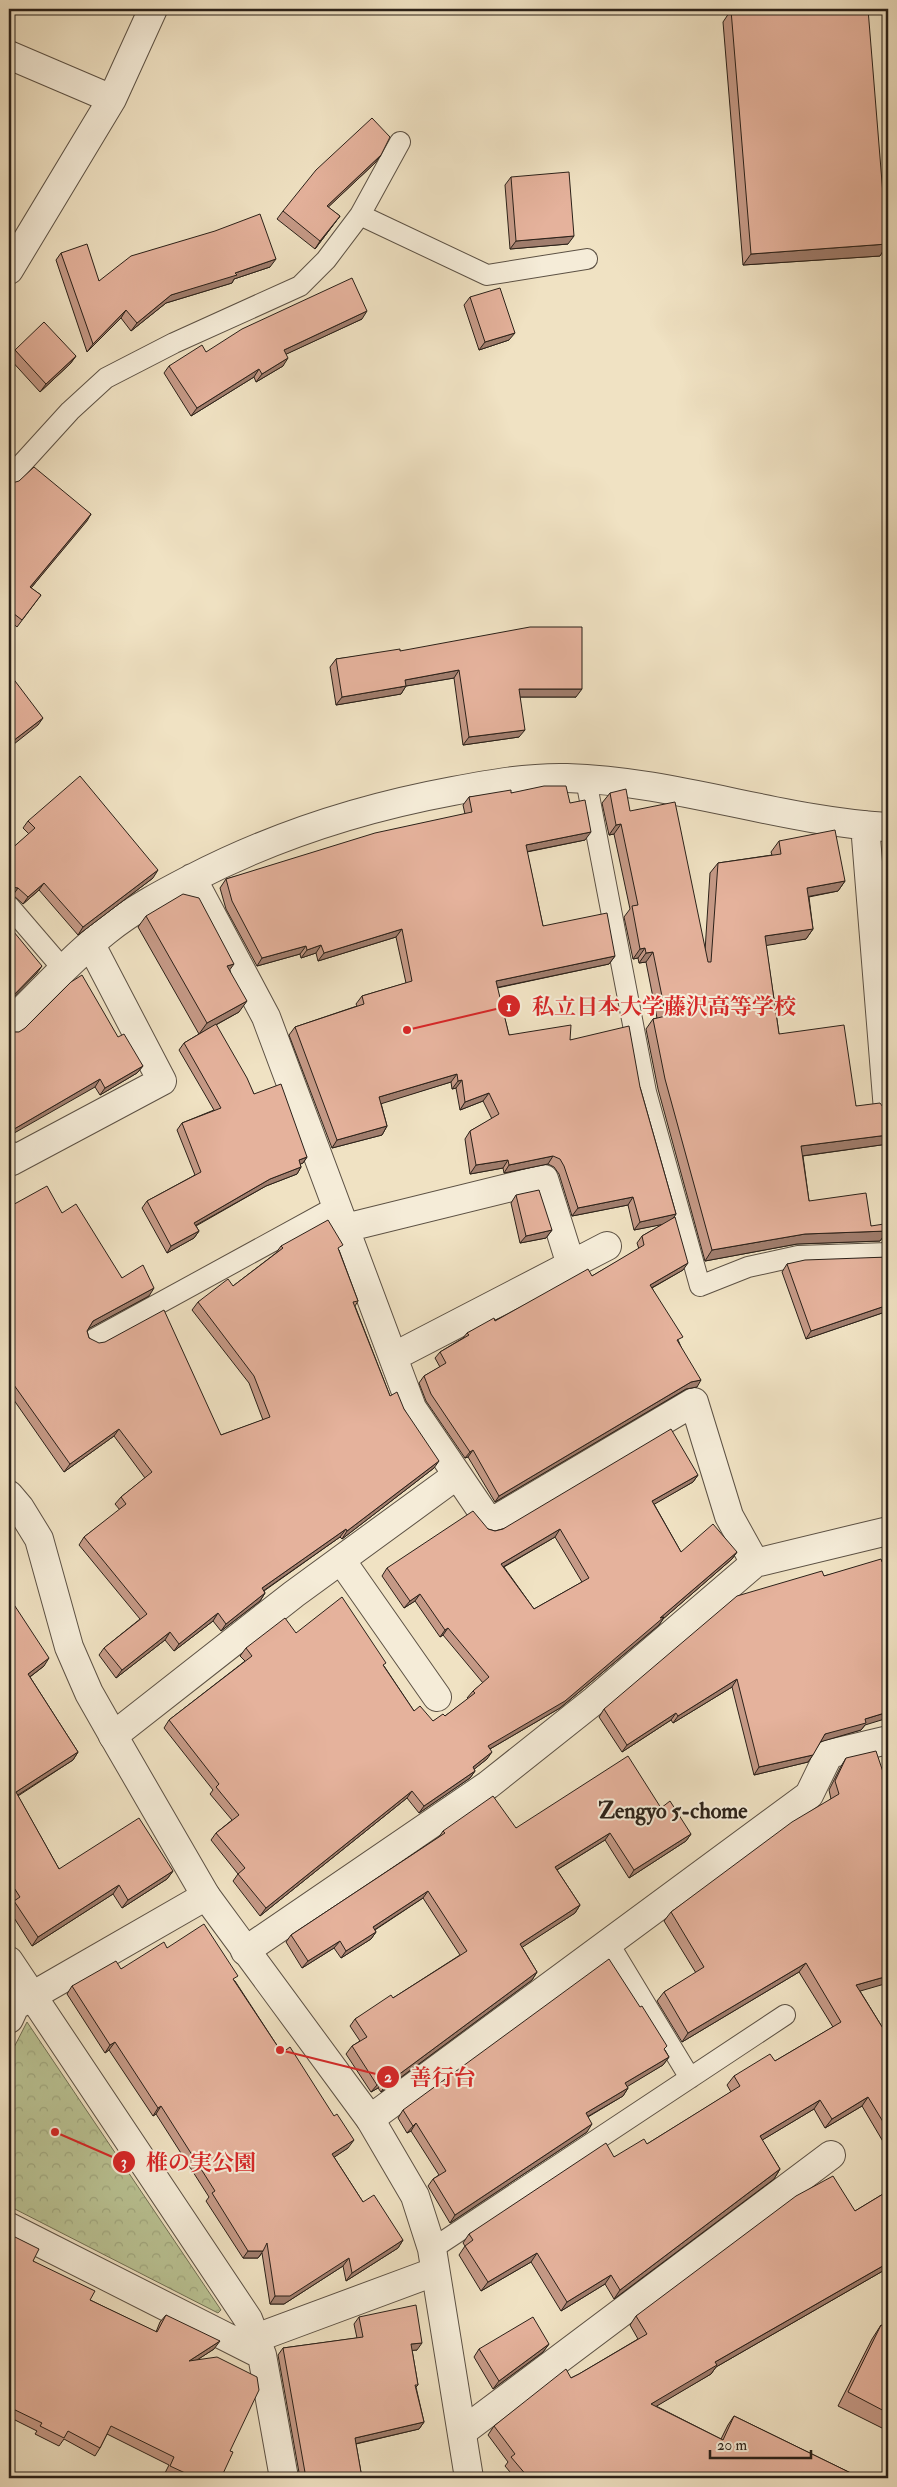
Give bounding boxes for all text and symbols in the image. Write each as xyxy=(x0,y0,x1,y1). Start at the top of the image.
callout: 私立日本大学藤沢高等学校 xyxy=(497,987,806,1024)
text: 私立日本大学藤沢高等学校 xyxy=(532,993,796,1021)
text: 1 xyxy=(506,997,512,1016)
district label: Zengyo 5-chome xyxy=(599,1797,748,1826)
callout: 善行台 xyxy=(375,2058,486,2095)
text: 善行台 xyxy=(410,2064,476,2092)
text: 2 xyxy=(384,2068,392,2087)
callout: 椎の実公園 xyxy=(111,2143,266,2180)
text: 椎の実公園 xyxy=(146,2149,256,2177)
text: 3 xyxy=(121,2153,127,2172)
scale bar xyxy=(710,2427,811,2459)
text: 20 m xyxy=(717,2436,747,2455)

